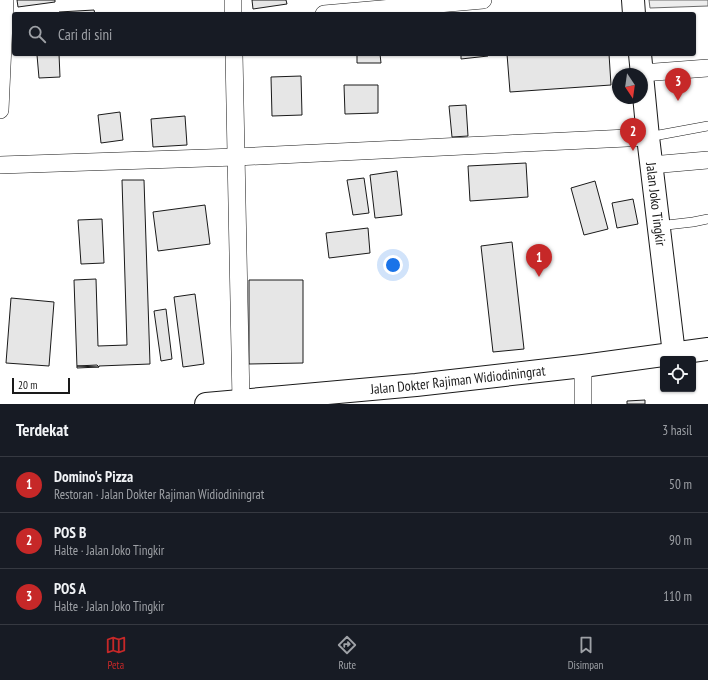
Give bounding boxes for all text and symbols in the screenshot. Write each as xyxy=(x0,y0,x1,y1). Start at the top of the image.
search box xyxy=(12,12,696,56)
icon: search xyxy=(26,23,48,45)
text: Cari di sini xyxy=(58,25,112,44)
north arrow xyxy=(612,68,648,104)
pin: 3 xyxy=(665,68,691,101)
pin: 2 xyxy=(620,118,646,151)
street label: Jalan Joko Tingkir xyxy=(642,160,670,247)
pin: 1 xyxy=(526,244,552,277)
your location xyxy=(383,255,403,275)
map controls xyxy=(660,356,696,392)
button: locate xyxy=(660,356,696,392)
street label: Jalan Dokter Rajiman Widiodiningrat xyxy=(369,361,546,398)
scale bar xyxy=(12,376,70,395)
text: 20 m xyxy=(18,378,37,392)
text: Terdekat xyxy=(16,419,68,441)
text: 3 hasil xyxy=(662,422,692,439)
text: Domino's Pizza xyxy=(54,467,133,486)
text: 1 xyxy=(26,476,32,493)
text: 50 m xyxy=(669,476,692,493)
text: Restoran · Jalan Dokter Rajiman Widiodiningrat xyxy=(54,486,264,503)
text: POS B xyxy=(54,523,86,542)
text: 2 xyxy=(26,532,32,549)
text: 90 m xyxy=(669,532,692,549)
text: Halte · Jalan Joko Tingkir xyxy=(54,542,164,559)
text: POS A xyxy=(54,579,86,598)
text: 3 xyxy=(26,588,32,605)
text: 110 m xyxy=(663,588,692,605)
text: Halte · Jalan Joko Tingkir xyxy=(54,598,164,615)
tab: Peta xyxy=(105,634,127,672)
tab: Rute xyxy=(336,634,358,672)
tab: Disimpan xyxy=(568,634,603,672)

